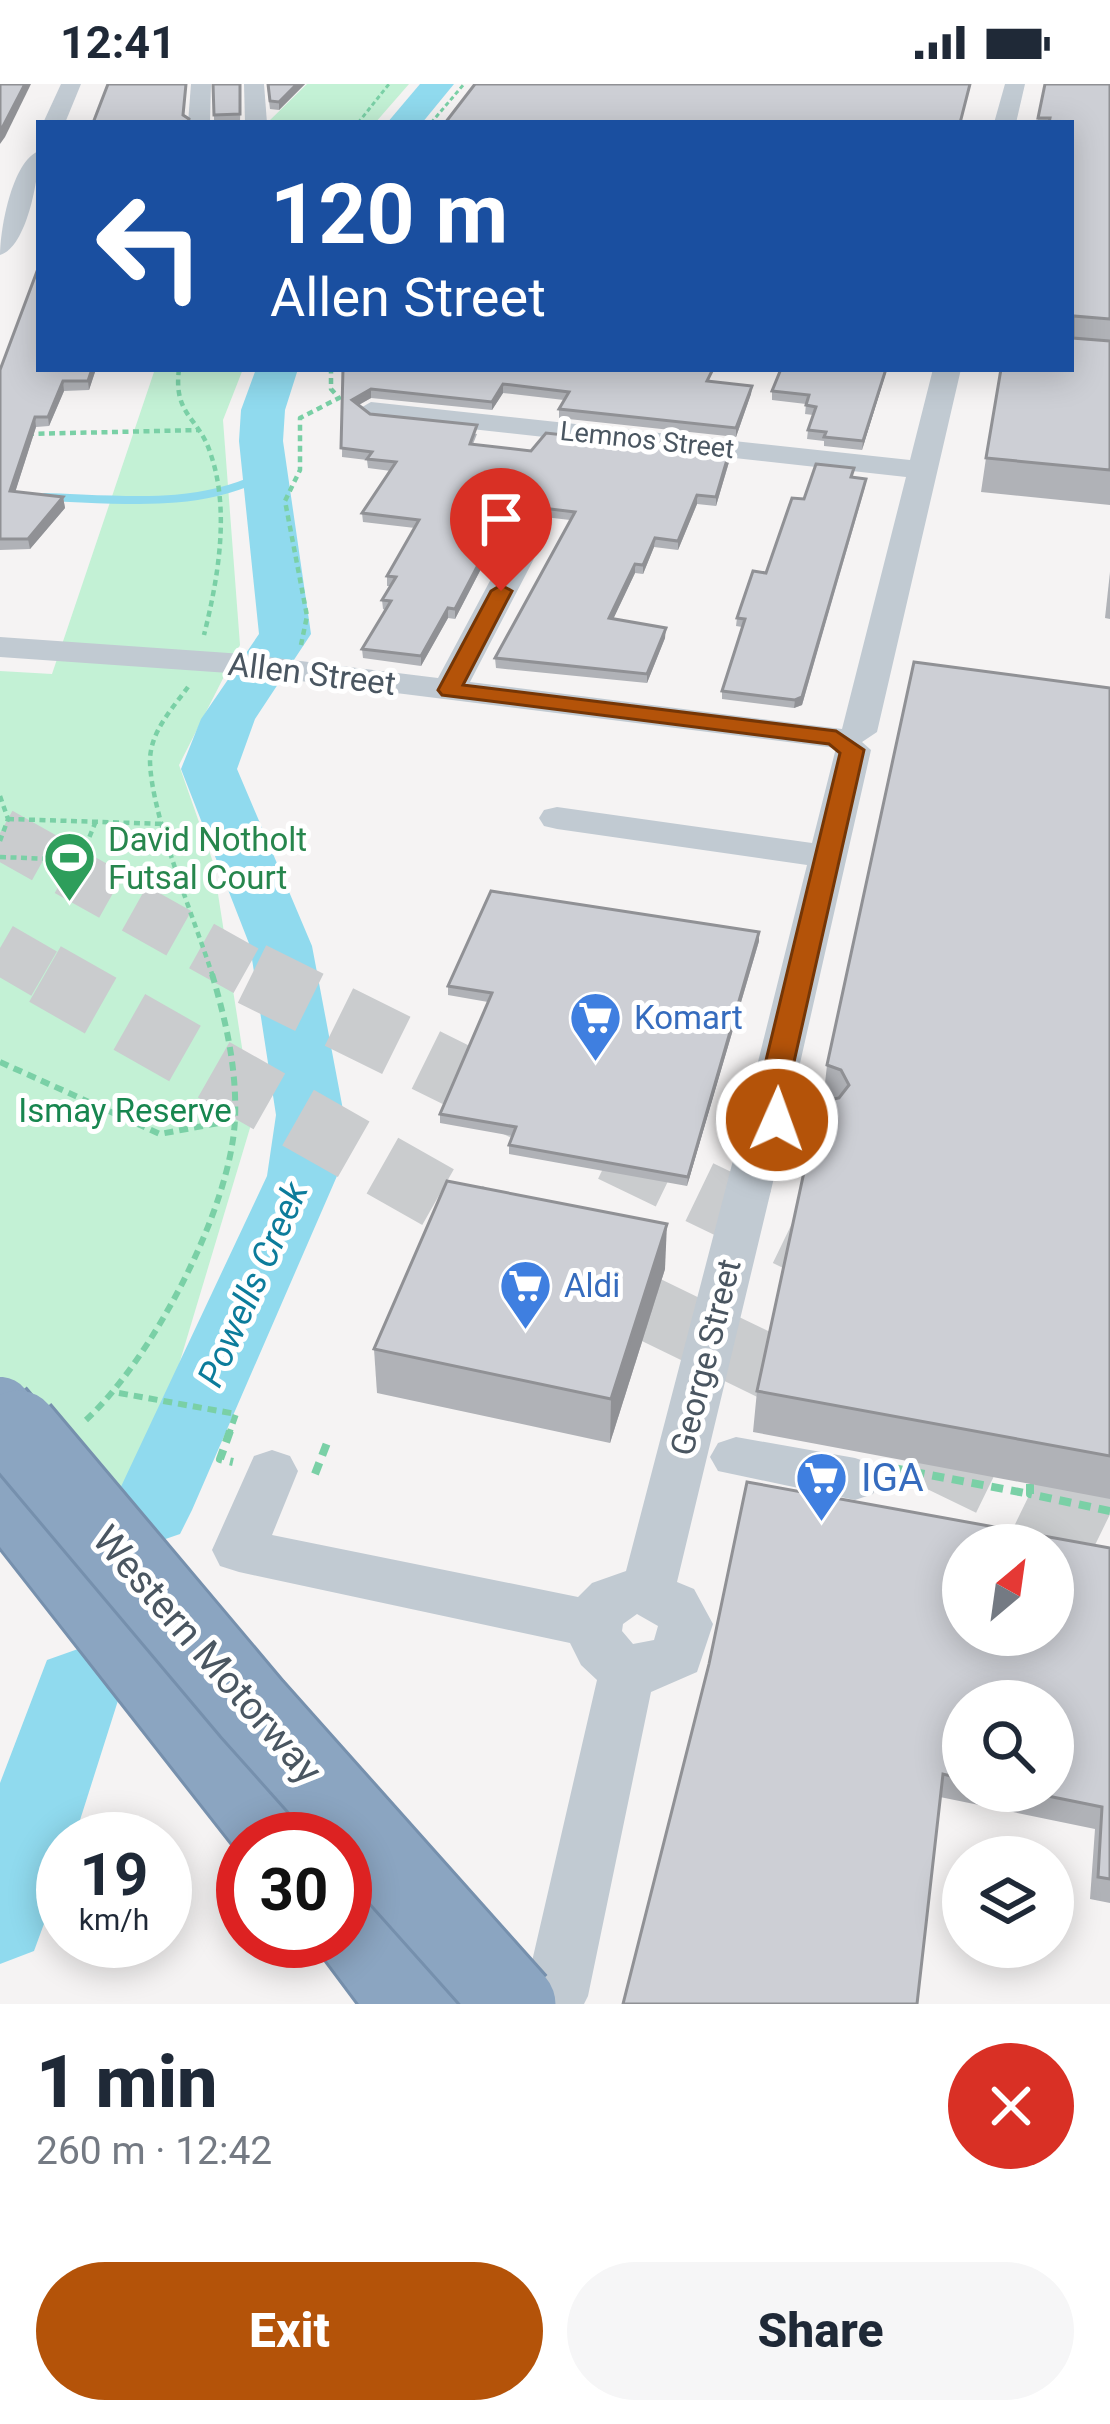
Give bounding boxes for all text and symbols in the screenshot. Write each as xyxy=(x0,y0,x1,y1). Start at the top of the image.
text: 12:41 xyxy=(60,16,176,69)
text: 120 m xyxy=(270,165,508,264)
icon: left xyxy=(72,168,228,324)
text: Allen Street xyxy=(270,266,546,329)
street label: Lemnos Street xyxy=(558,415,736,465)
pin xyxy=(450,468,552,591)
icon: arrive xyxy=(468,486,534,552)
street label: Allen Street xyxy=(226,644,398,703)
place label: David Notholt Futsal Court xyxy=(108,820,307,897)
sports icon: David Notholt Futsal Court xyxy=(41,830,97,904)
supermarket icon: Komart xyxy=(567,989,623,1063)
place label: Komart xyxy=(634,998,743,1037)
position arrow xyxy=(714,1057,840,1183)
park label: Ismay Reserve xyxy=(18,1091,232,1130)
water label: Powells Creek xyxy=(189,1175,317,1393)
street label: George Street xyxy=(662,1255,749,1459)
supermarket icon: Aldi xyxy=(497,1257,553,1331)
place label: Aldi xyxy=(564,1266,620,1305)
supermarket icon: IGA xyxy=(794,1449,850,1523)
place label: IGA xyxy=(861,1455,924,1501)
street label: Western Motorway xyxy=(83,1517,331,1793)
north arrow xyxy=(942,1524,1074,1656)
map controls xyxy=(942,1524,1074,1968)
button: search xyxy=(942,1680,1074,1812)
speed limit sign: 30 xyxy=(216,1812,372,1968)
button: layers xyxy=(942,1836,1074,1968)
text: 19 xyxy=(80,1839,148,1910)
text: km/h xyxy=(79,1902,149,1937)
text: 1 min xyxy=(36,2040,218,2125)
button: close xyxy=(948,2043,1074,2169)
text: 260 m · 12:42 xyxy=(36,2128,272,2174)
button: Exit xyxy=(36,2262,543,2400)
button: Share xyxy=(567,2262,1074,2400)

